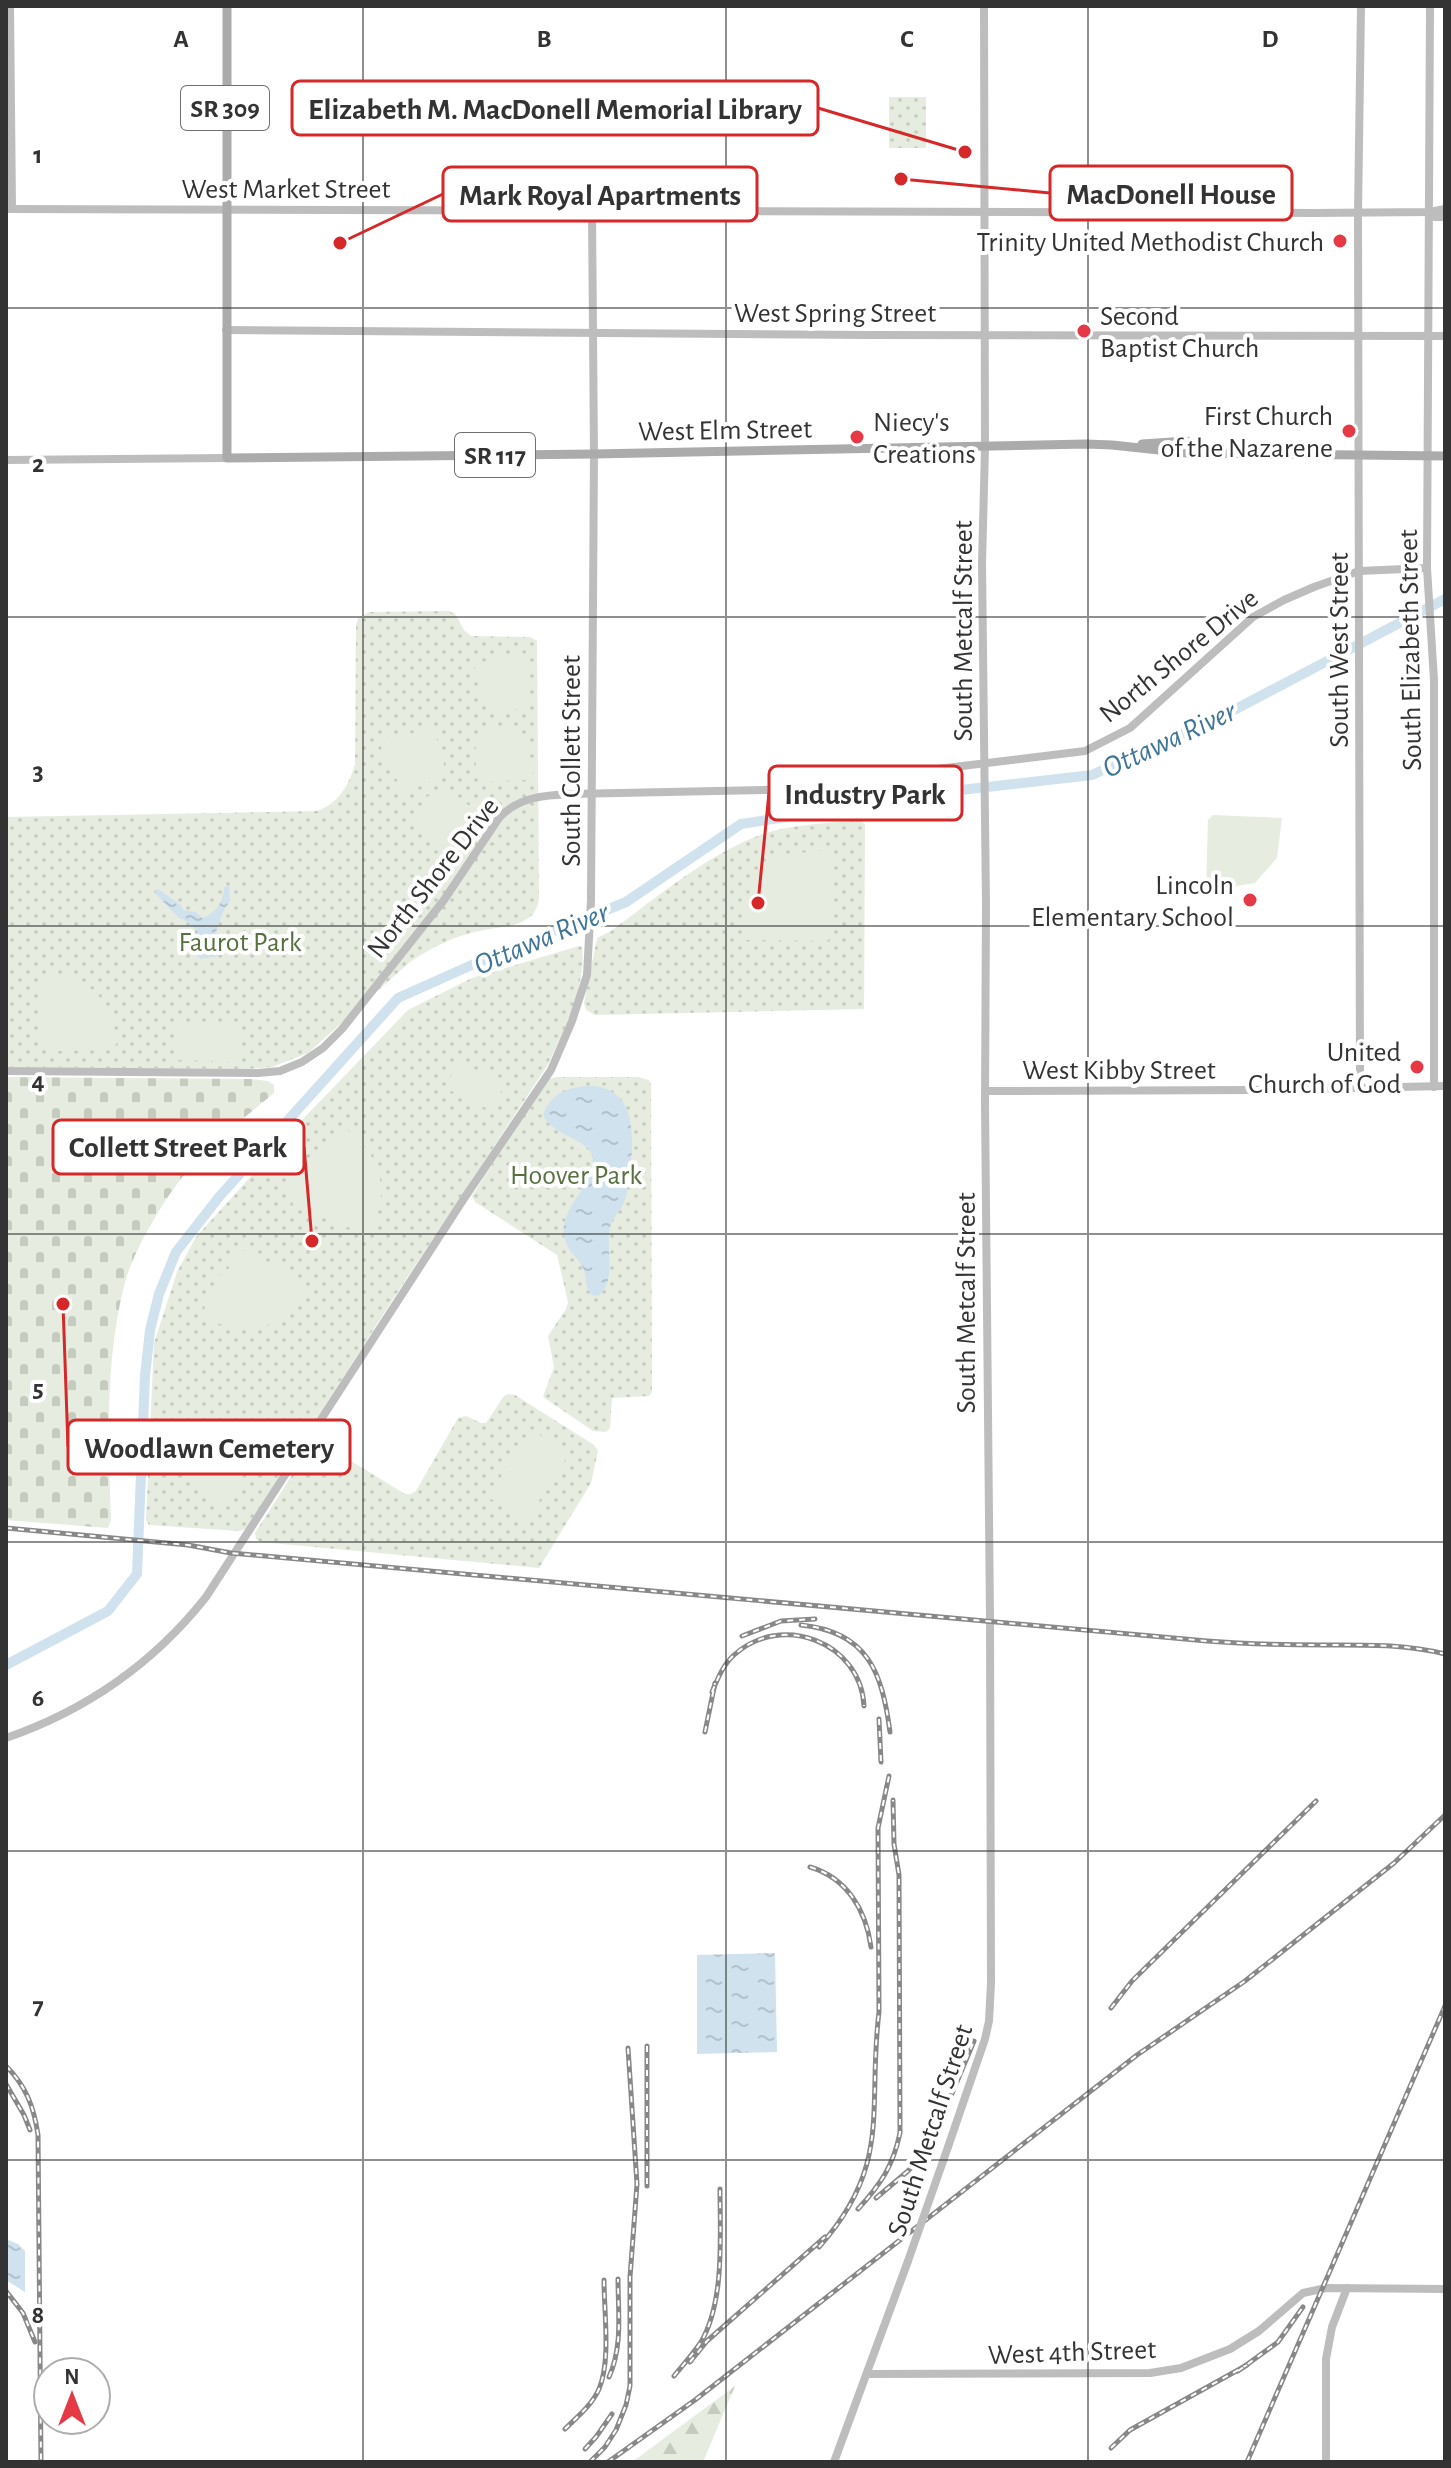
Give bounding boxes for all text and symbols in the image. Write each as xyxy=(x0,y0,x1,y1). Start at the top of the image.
text: A xyxy=(173,26,189,52)
text: B xyxy=(536,26,552,52)
text: C xyxy=(900,26,914,52)
text: D xyxy=(1261,26,1279,52)
callout: Elizabeth M. MacDonell Memorial Library xyxy=(292,81,818,135)
road number: SR 309 xyxy=(181,86,269,130)
text: Elizabeth M. MacDonell Memorial Library xyxy=(308,95,803,125)
text: 1 xyxy=(33,142,43,168)
callout: MacDonell House xyxy=(1050,166,1292,220)
callout: Mark Royal Apartments xyxy=(443,167,757,221)
street label: West Market Street xyxy=(182,176,390,204)
text: MacDonell House xyxy=(1066,180,1276,210)
text: Mark Royal Apartments xyxy=(459,181,741,211)
place label: Trinity United Methodist Church xyxy=(976,229,1324,257)
marker: Trinity United Methodist Church xyxy=(1331,232,1349,250)
street label: West Spring Street xyxy=(734,300,936,328)
place label: Second Baptist Church xyxy=(1100,303,1259,363)
marker: Second Baptist Church xyxy=(1075,322,1093,340)
place label: First Church of the Nazarene xyxy=(1161,403,1333,463)
place label: Niecy's Creations xyxy=(873,409,976,469)
street label: West Elm Street xyxy=(638,415,812,447)
marker: First Church of the Nazarene xyxy=(1340,422,1358,440)
marker: Niecy's Creations xyxy=(848,428,866,446)
road number: SR 117 xyxy=(455,433,535,477)
text: 2 xyxy=(32,451,44,477)
street label: South Metcalf Street xyxy=(950,520,978,742)
street label: South Elizabeth Street xyxy=(1395,529,1427,771)
street label: South West Street xyxy=(1326,552,1354,748)
street label: North Shore Drive xyxy=(1095,584,1264,729)
street label: South Collett Street xyxy=(558,655,586,867)
water label: Ottawa River xyxy=(1098,696,1242,784)
text: 3 xyxy=(32,759,44,785)
callout: Industry Park xyxy=(769,766,962,820)
text: Industry Park xyxy=(784,780,946,810)
street label: North Shore Drive xyxy=(363,793,505,964)
place label: Lincoln Elementary School xyxy=(1031,872,1234,932)
marker: Lincoln Elementary School xyxy=(1241,891,1259,909)
water label: Ottawa River xyxy=(470,897,614,981)
park label: Faurot Park xyxy=(179,929,302,957)
place label: United Church of God xyxy=(1248,1039,1401,1099)
street label: West Kibby Street xyxy=(1022,1057,1216,1085)
marker: United Church of God xyxy=(1408,1058,1426,1076)
text: 4 xyxy=(31,1068,45,1094)
callout: Collett Street Park xyxy=(53,1120,304,1174)
text: Collett Street Park xyxy=(69,1133,287,1163)
park label: Hoover Park xyxy=(510,1162,642,1190)
street label: South Metcalf Street xyxy=(953,1192,981,1414)
text: 5 xyxy=(32,1376,44,1402)
callout: Woodlawn Cemetery xyxy=(68,1420,350,1474)
text: Woodlawn Cemetery xyxy=(84,1434,335,1464)
text: 6 xyxy=(32,1685,44,1711)
text: 7 xyxy=(32,1993,44,2019)
street label: South Metcalf Street xyxy=(883,2021,978,2240)
text: 8 xyxy=(32,2302,44,2328)
street label: West 4th Street xyxy=(988,2336,1157,2370)
north arrow xyxy=(32,2356,112,2436)
text: N xyxy=(64,2366,80,2388)

